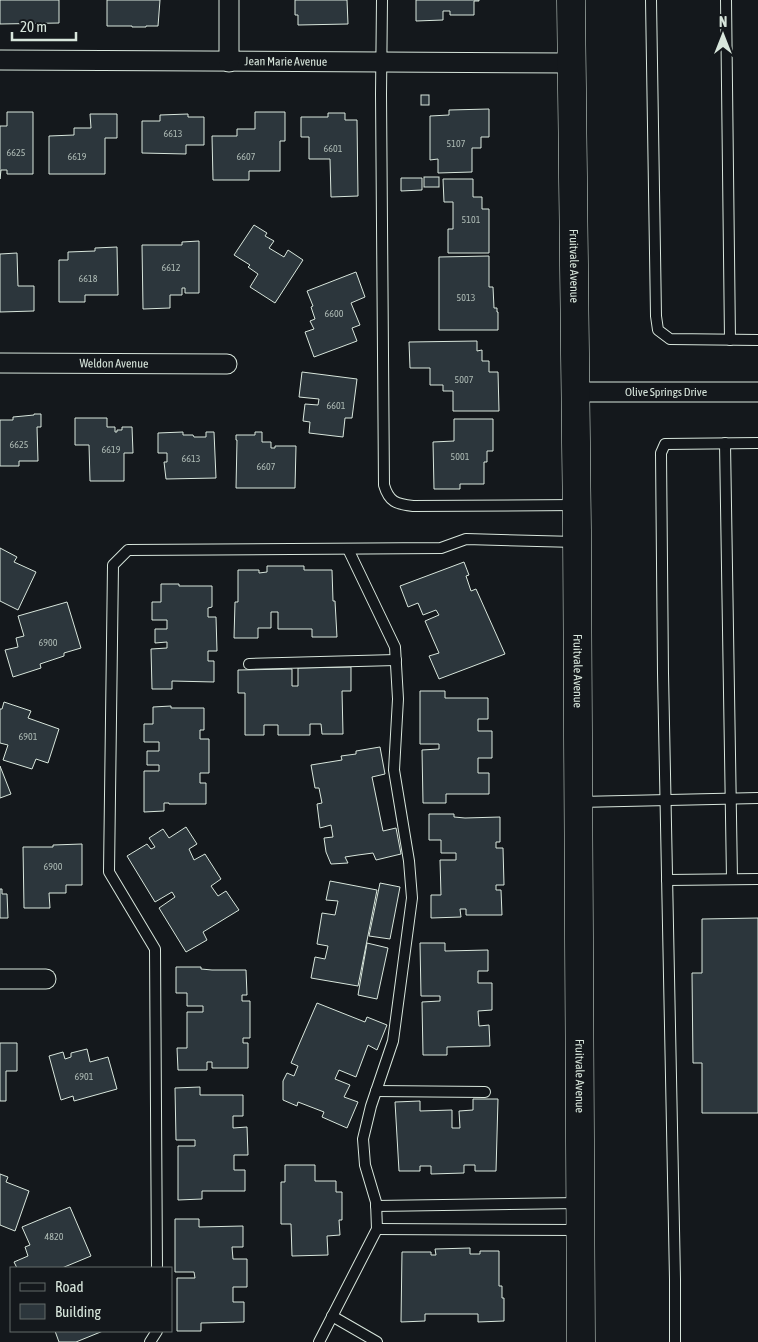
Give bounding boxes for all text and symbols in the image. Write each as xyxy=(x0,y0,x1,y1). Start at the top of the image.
scale bar xyxy=(12,10,76,42)
north arrow xyxy=(698,10,748,60)
text: N xyxy=(719,14,727,30)
text: 20 m xyxy=(20,18,47,35)
street label: Jean Marie Avenue xyxy=(245,54,327,69)
house number: 6613 xyxy=(164,128,183,139)
house number: 5107 xyxy=(447,138,466,149)
house number: 6601 xyxy=(324,143,343,154)
house number: 6625 xyxy=(7,147,26,158)
house number: 6619 xyxy=(68,151,87,162)
house number: 6607 xyxy=(237,151,256,162)
house number: 5101 xyxy=(462,214,481,225)
street label: Fruitvale Avenue xyxy=(567,229,581,303)
house number: 6612 xyxy=(162,262,181,273)
house number: 6618 xyxy=(79,273,98,284)
house number: 5013 xyxy=(457,292,476,303)
house number: 6600 xyxy=(325,308,344,319)
street label: Weldon Avenue xyxy=(79,356,148,371)
house number: 5007 xyxy=(455,374,474,385)
street label: Olive Springs Drive xyxy=(625,385,707,399)
house number: 6601 xyxy=(327,400,346,411)
house number: 6625 xyxy=(10,439,29,450)
house number: 6619 xyxy=(102,444,121,455)
house number: 5001 xyxy=(451,451,470,462)
house number: 6613 xyxy=(182,453,201,464)
house number: 6607 xyxy=(257,461,276,472)
street label: Fruitvale Avenue xyxy=(571,634,585,708)
house number: 6900 xyxy=(39,637,58,648)
house number: 6901 xyxy=(19,731,38,742)
house number: 6900 xyxy=(44,861,63,872)
street label: Fruitvale Avenue xyxy=(573,1039,587,1113)
house number: 6901 xyxy=(75,1071,94,1082)
house number: 4820 xyxy=(45,1231,64,1242)
legend xyxy=(10,1267,172,1332)
text: Road xyxy=(55,1278,84,1295)
text: Building xyxy=(55,1303,101,1320)

